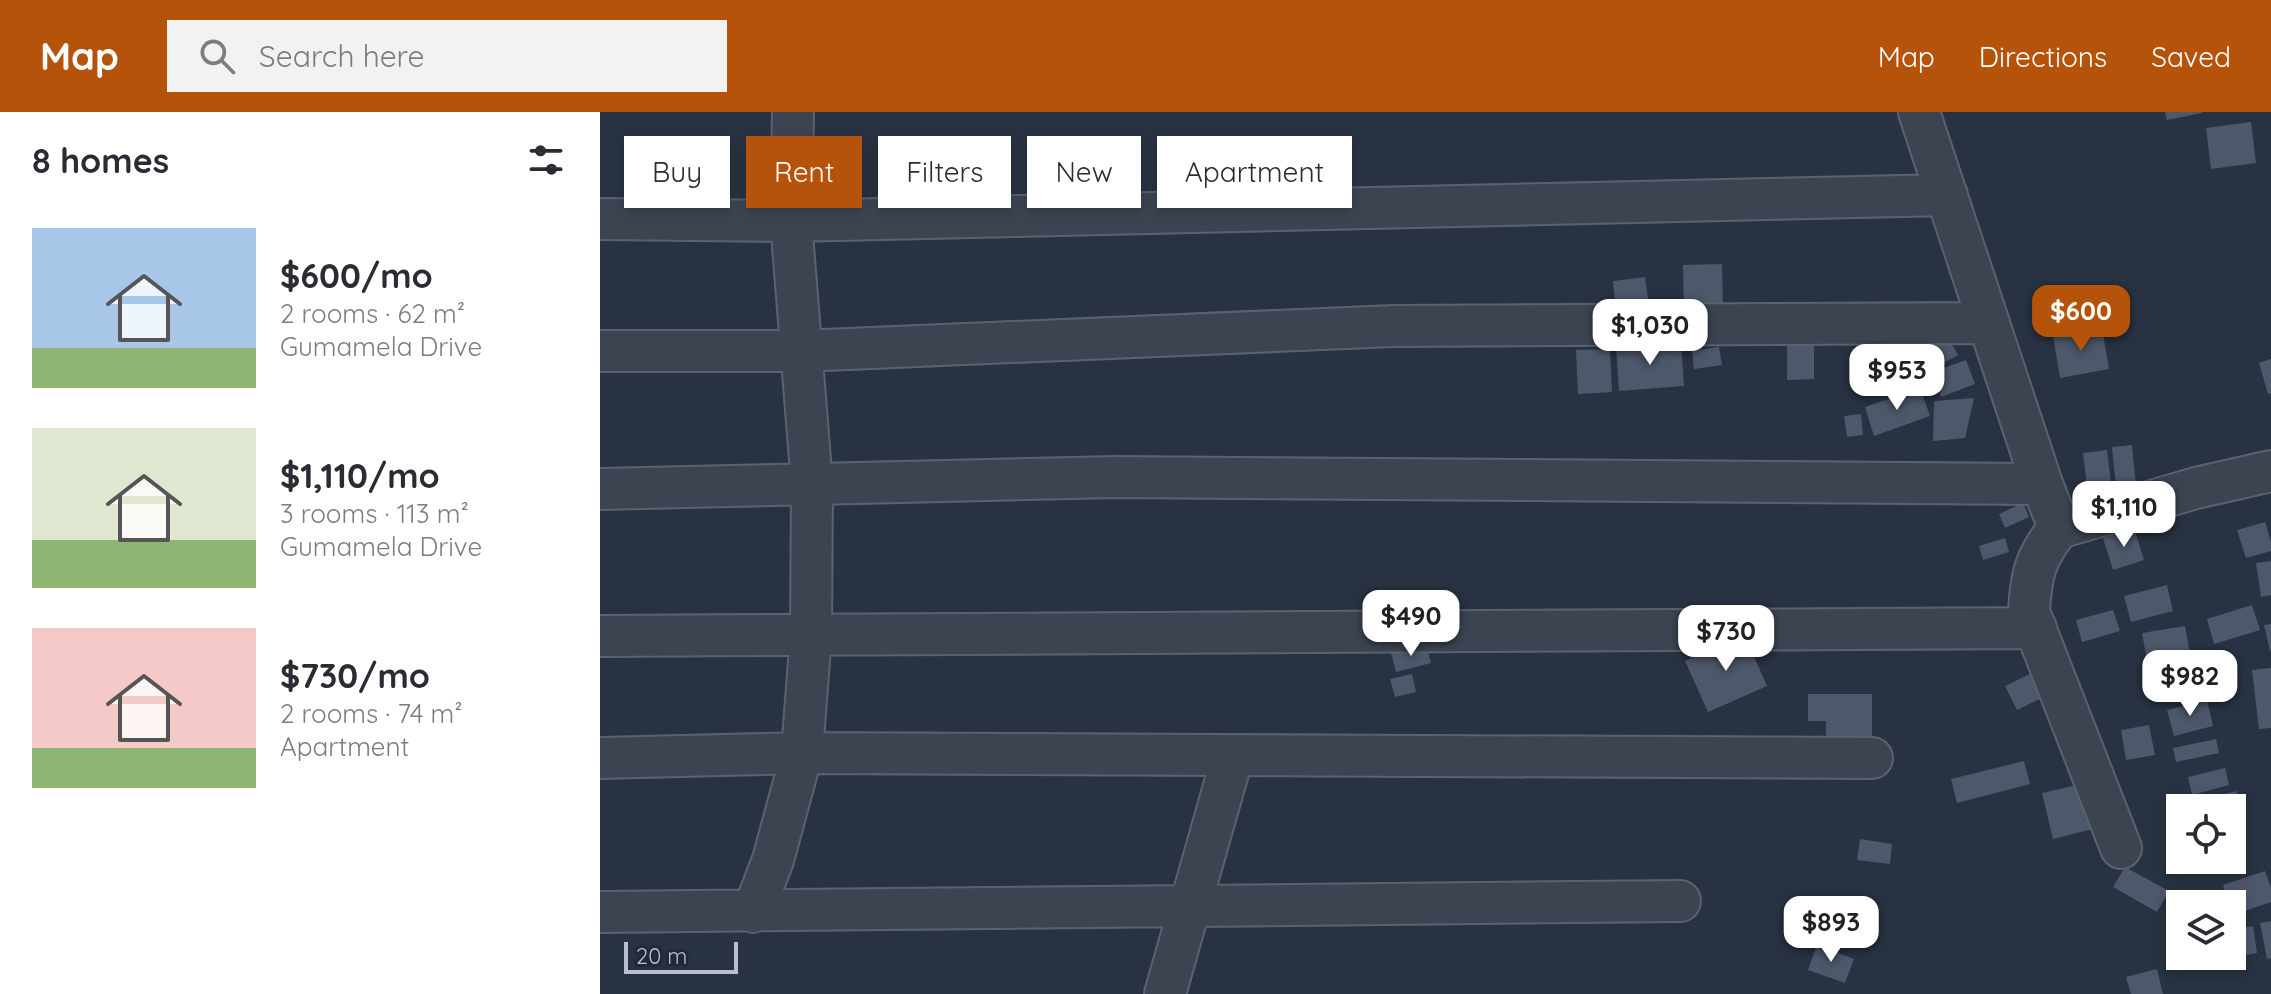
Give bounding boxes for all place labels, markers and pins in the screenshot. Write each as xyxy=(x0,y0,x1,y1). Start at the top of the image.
pin: $600 xyxy=(2034,285,2128,353)
pin: $1,030 xyxy=(1585,299,1715,367)
pin: $953 xyxy=(1850,344,1944,412)
pin: $1,110 xyxy=(2059,481,2189,549)
pin: $490 xyxy=(1364,590,1458,658)
pin: $730 xyxy=(1679,605,1773,673)
pin: $982 xyxy=(2143,650,2237,718)
pin: $893 xyxy=(1784,896,1878,964)

